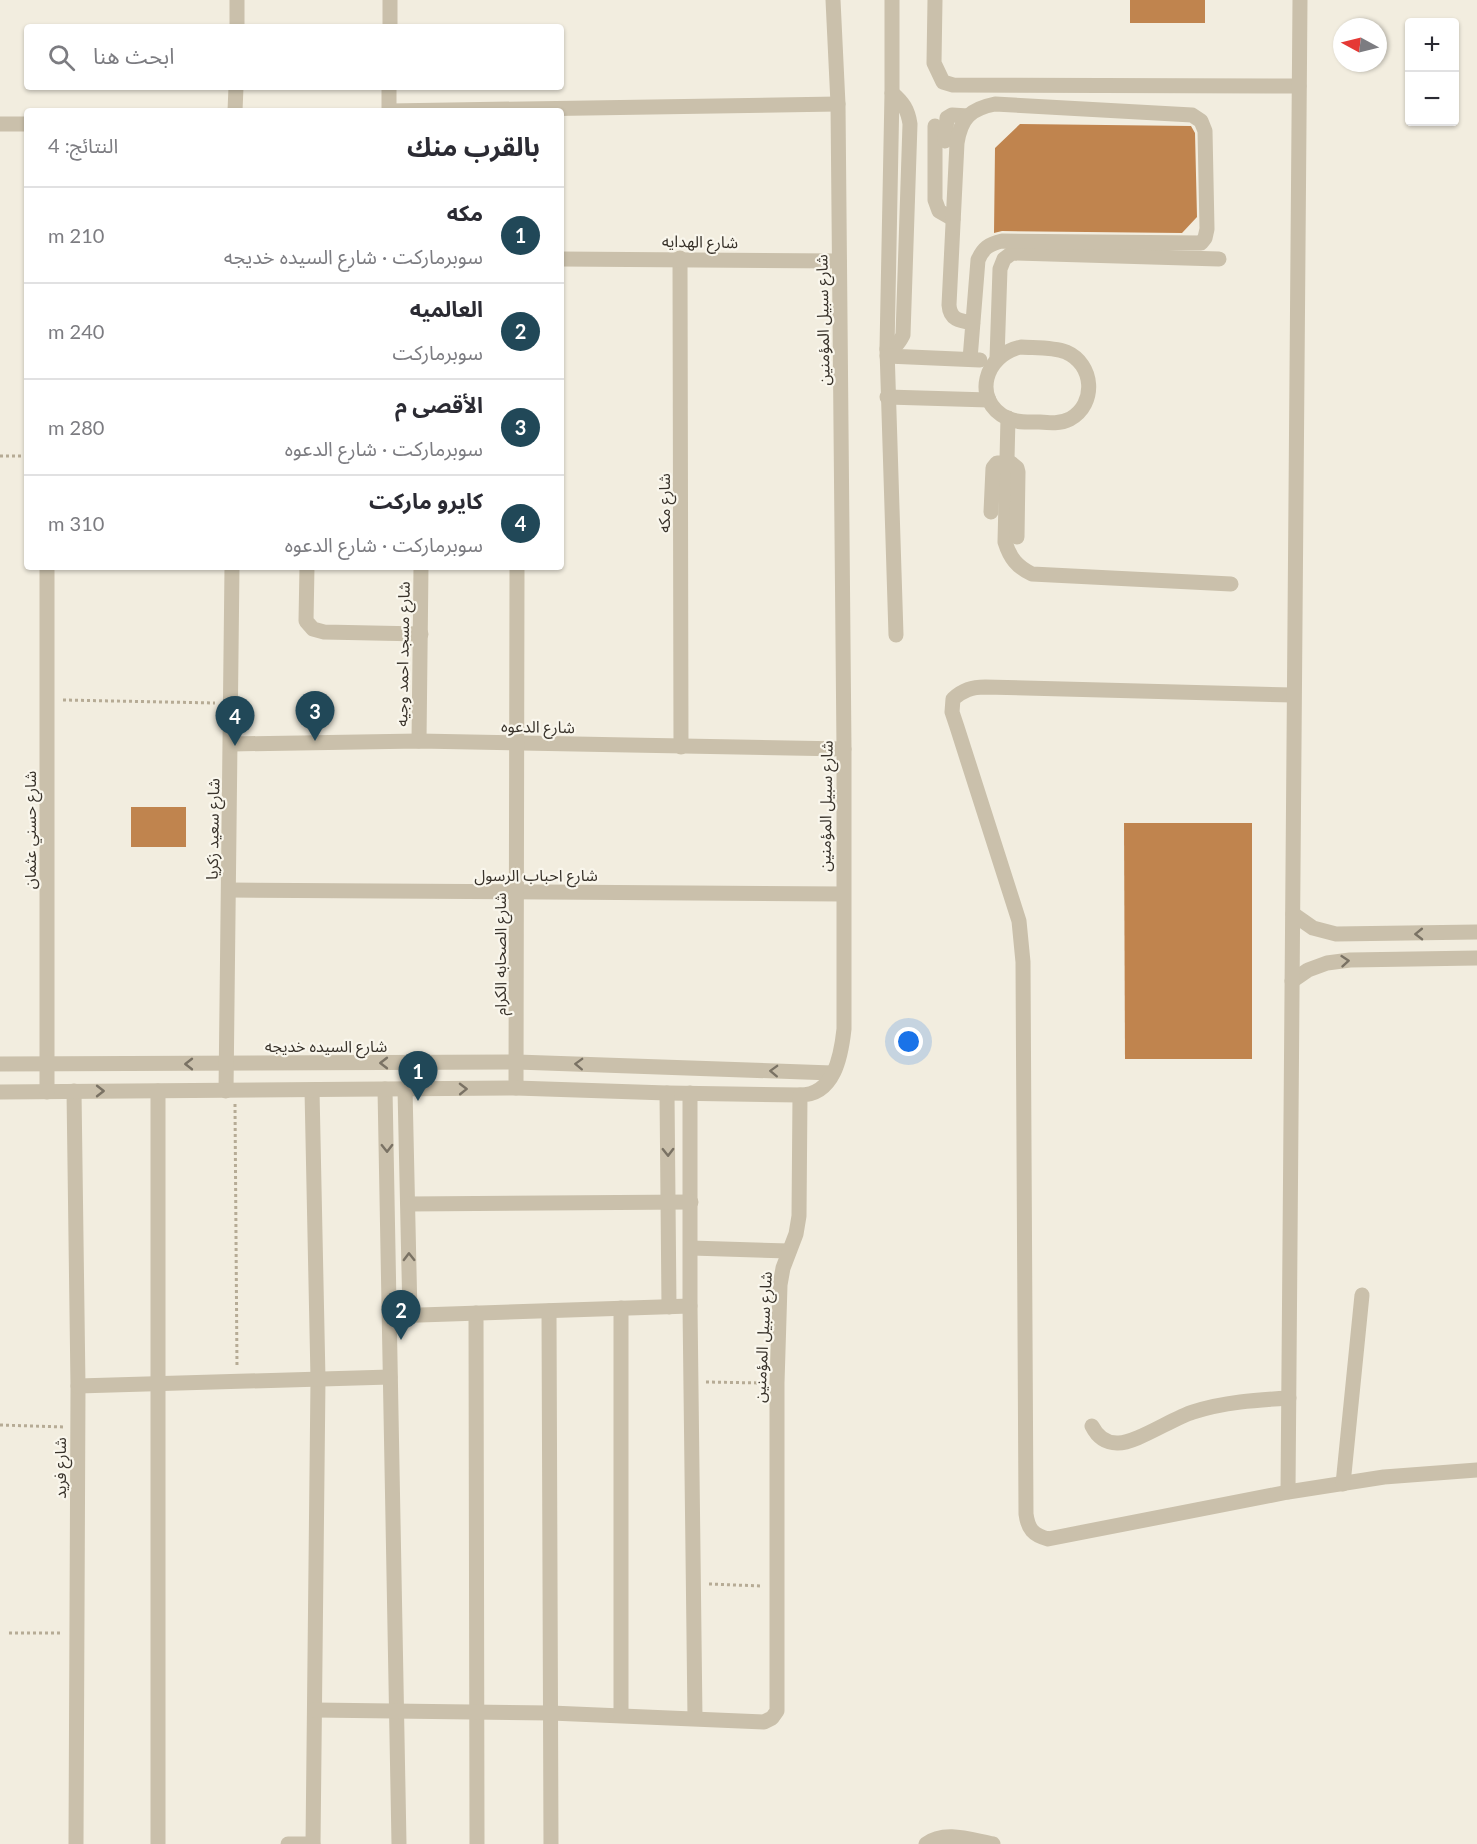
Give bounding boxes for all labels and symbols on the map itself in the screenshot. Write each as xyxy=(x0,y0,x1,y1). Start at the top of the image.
north arrow xyxy=(1333,18,1387,72)
street label: شارع الهدايه xyxy=(662,231,738,255)
street label: شارع سبيل المؤمنين xyxy=(811,254,837,386)
street label: شارع مكه xyxy=(654,473,677,533)
street label: شارع مسجد احمد وجيه xyxy=(391,581,417,727)
pin: 3 xyxy=(296,692,334,741)
pin: 4 xyxy=(216,696,254,746)
street label: شارع الدعوه xyxy=(501,716,575,740)
street label: شارع سبيل المؤمنين xyxy=(814,740,840,872)
street label: شارع حسني عثمان xyxy=(20,771,43,889)
street label: شارع سعيد زكريا xyxy=(202,778,226,880)
street label: شارع احباب الرسول xyxy=(474,865,598,888)
street label: شارع الصحابه الكرام xyxy=(490,892,513,1016)
one-way arrow xyxy=(1414,927,1423,940)
one-way arrow xyxy=(1340,955,1350,968)
your location xyxy=(894,1027,923,1056)
street label: شارع السيده خديجه xyxy=(265,1036,387,1059)
pin: 1 xyxy=(398,1052,438,1101)
one-way arrow xyxy=(185,1057,194,1070)
one-way arrow xyxy=(380,1057,389,1069)
one-way arrow xyxy=(575,1058,584,1071)
one-way arrow xyxy=(770,1065,779,1078)
one-way arrow xyxy=(459,1082,468,1095)
one-way arrow xyxy=(96,1085,105,1097)
one-way arrow xyxy=(380,1143,393,1152)
one-way arrow xyxy=(661,1147,674,1156)
one-way arrow xyxy=(403,1252,415,1261)
street label: شارع سبيل المؤمنين xyxy=(749,1271,779,1403)
pin: 2 xyxy=(382,1290,420,1340)
street label: شارع فريد xyxy=(50,1437,73,1499)

